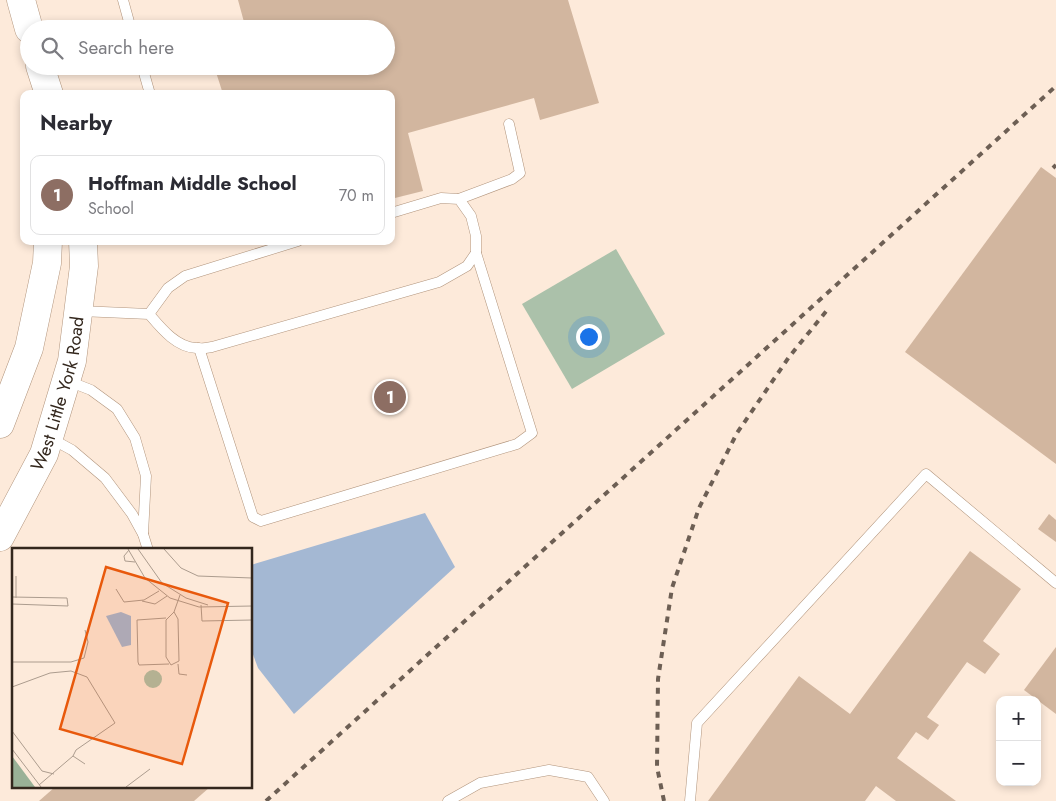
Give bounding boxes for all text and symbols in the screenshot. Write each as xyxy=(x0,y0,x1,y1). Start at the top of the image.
search box xyxy=(20,20,395,75)
icon: search xyxy=(38,34,66,62)
text: Search here xyxy=(78,34,174,61)
text: Nearby xyxy=(40,108,112,138)
text: Hoffman Middle School xyxy=(88,170,297,197)
text: 1 xyxy=(53,184,61,207)
text: 70 m xyxy=(339,184,374,207)
text: School xyxy=(88,197,134,220)
street label: West Little York Road xyxy=(24,315,90,476)
your location xyxy=(576,324,602,350)
pin: 1 xyxy=(374,378,406,416)
inset map xyxy=(12,548,252,788)
map controls xyxy=(996,696,1041,786)
button: + xyxy=(996,696,1041,741)
button: − xyxy=(996,741,1041,786)

